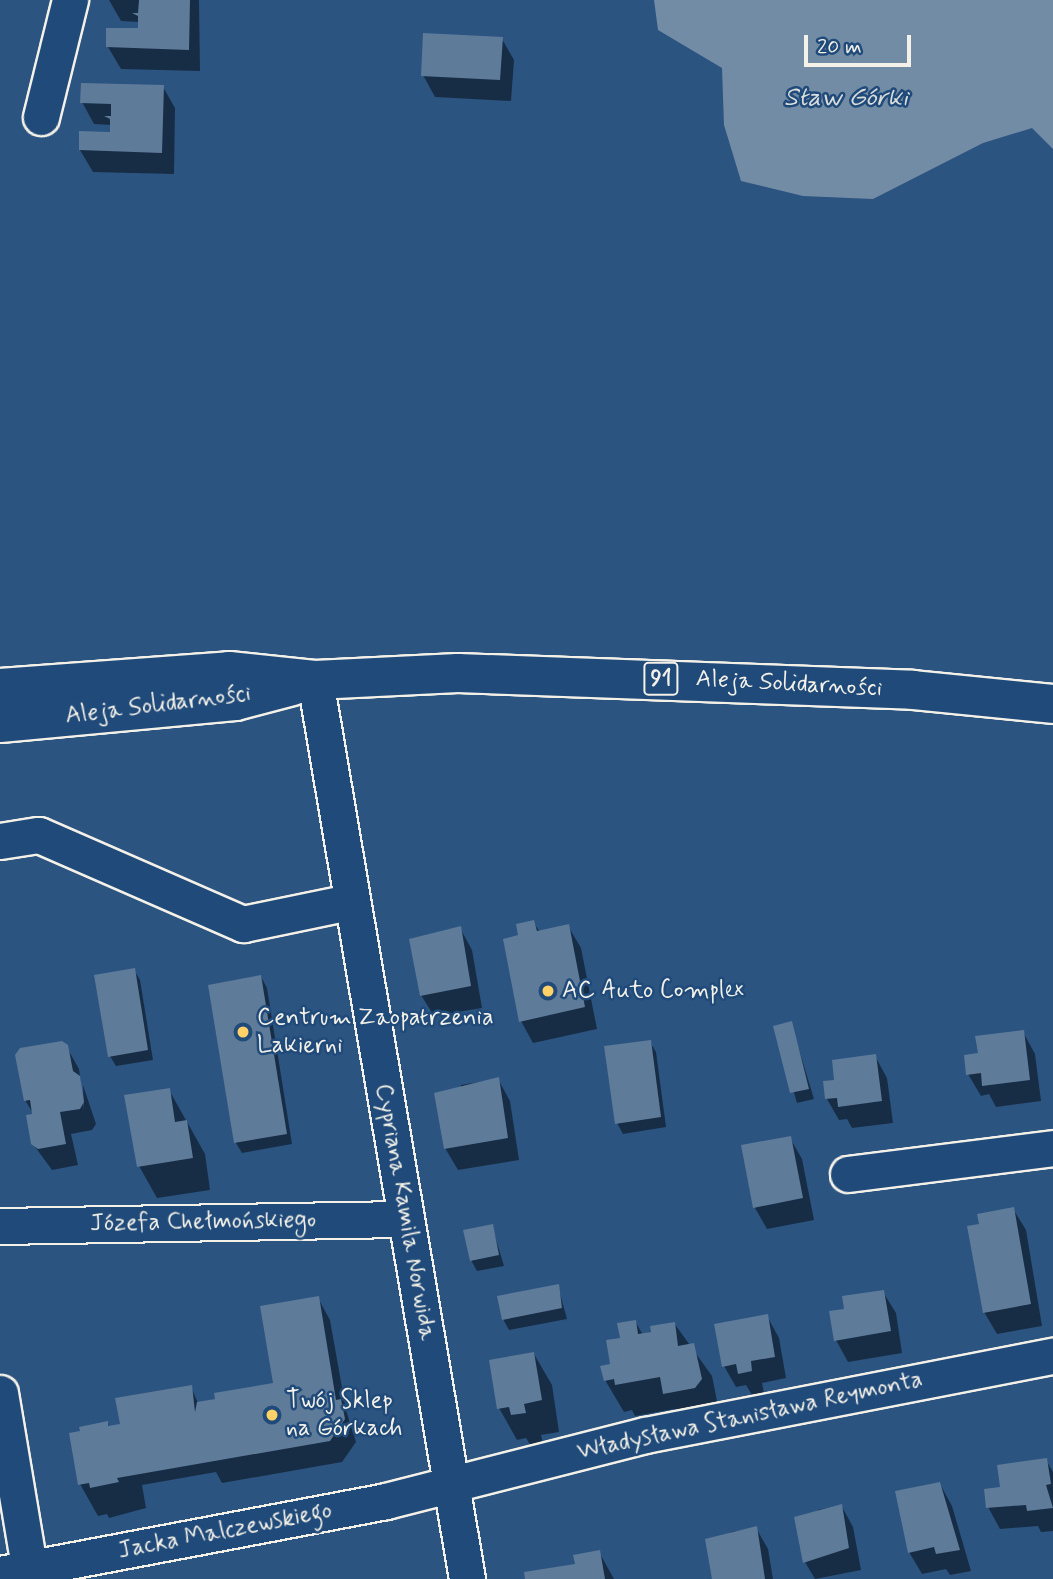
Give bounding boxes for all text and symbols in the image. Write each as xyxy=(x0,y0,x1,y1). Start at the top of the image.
scale bar xyxy=(808,21,915,65)
text: 20 m xyxy=(817,33,862,61)
water label: Staw Górki xyxy=(784,83,908,115)
road number: 91 xyxy=(642,660,680,698)
street label: Aleja Solidarności xyxy=(695,665,883,703)
street label: Aleja Solidarności xyxy=(64,679,252,731)
place label: AC Auto Complex xyxy=(562,977,739,1005)
marker: AC Auto Complex xyxy=(540,983,556,999)
place label: Centrum Zaopatrzenia Lakierni xyxy=(257,1004,506,1060)
marker: Centrum Zaopatrzenia Lakierni xyxy=(235,1024,251,1040)
street label: Cypriana Kamila Norwida xyxy=(368,1078,442,1346)
street label: Józefa Chełmońskiego xyxy=(88,1206,318,1238)
street label: Władysława Stanisława Reymonta xyxy=(569,1364,931,1468)
place label: Twój Sklep na Górkach xyxy=(286,1387,403,1443)
marker: Twój Sklep na Górkach xyxy=(264,1407,280,1423)
street label: Jacka Malczewskiego xyxy=(117,1496,333,1566)

